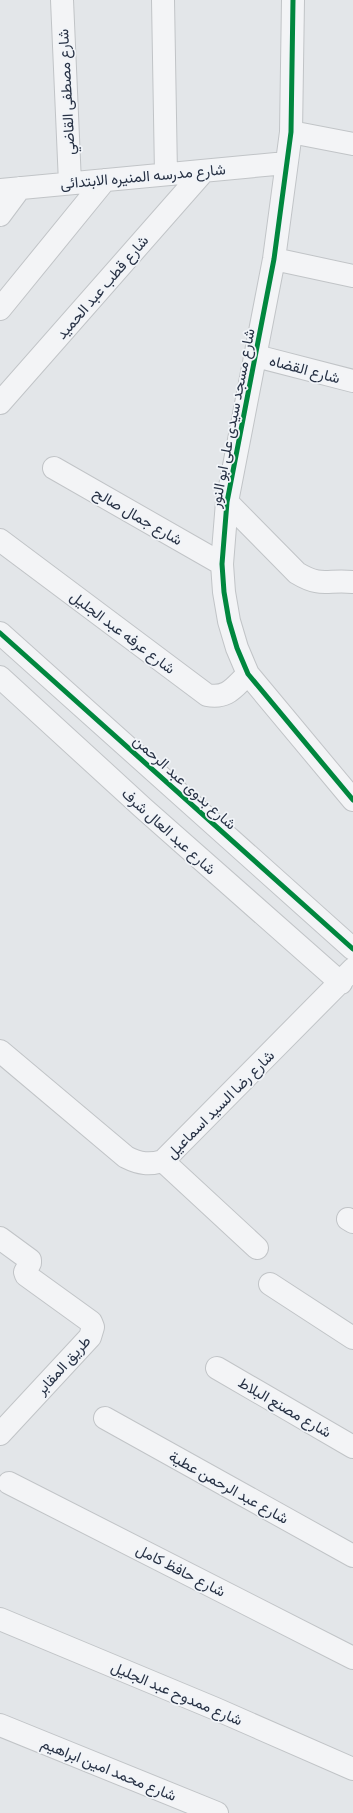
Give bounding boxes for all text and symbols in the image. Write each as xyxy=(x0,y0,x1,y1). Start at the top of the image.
street label: شارع مصطفى القاضي xyxy=(53,28,83,156)
street label: شارع مدرسه المنيره الابتدائى xyxy=(60,159,227,195)
street label: شارع قطب عبد الحميد xyxy=(52,231,154,344)
street label: شارع مسجد سيدى على ابو النور xyxy=(205,327,261,511)
street label: شارع القضاه xyxy=(267,350,343,390)
street label: شارع جمال صالح xyxy=(89,483,186,551)
street label: شارع عرفه عبد الجليل xyxy=(65,586,179,679)
street label: شارع بدوى عبد الرحمن xyxy=(128,731,241,835)
street label: شارع عبد العال شرف xyxy=(117,784,220,880)
street label: شارع رضا السيد اسماعيل xyxy=(162,1046,280,1164)
street label: طريق المقابر xyxy=(31,1331,95,1400)
street label: شارع مصنع البلاط xyxy=(234,1373,335,1443)
street label: شارع عبد الرحمن عطية xyxy=(165,1446,292,1530)
street label: شارع حافظ كامل xyxy=(132,1539,229,1602)
street label: شارع ممدوح عبد الجليل xyxy=(108,1657,246,1731)
street label: شارع محمد امين ابراهيم xyxy=(38,1733,180,1807)

